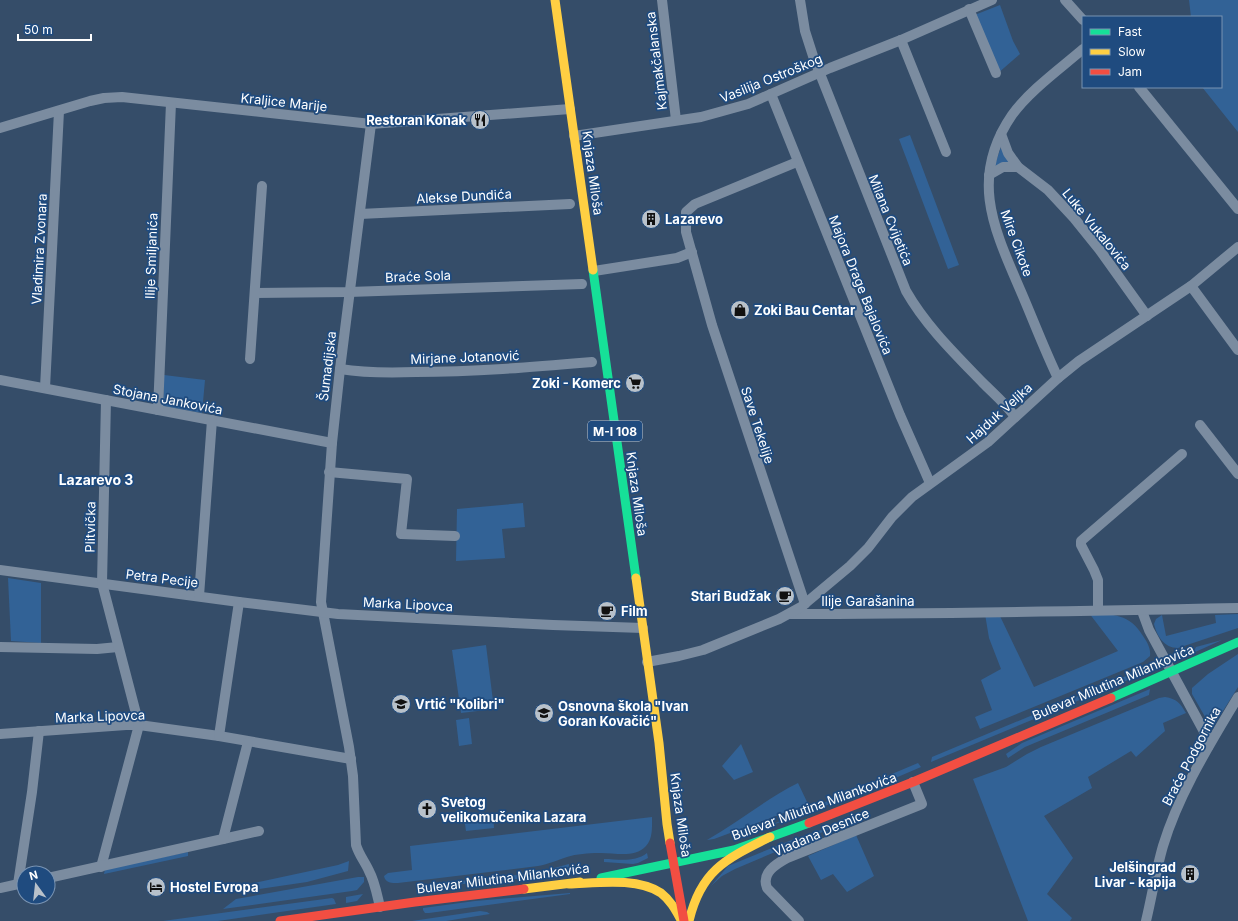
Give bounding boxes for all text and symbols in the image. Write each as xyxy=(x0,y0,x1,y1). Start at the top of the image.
street label: Kajmakčalanska xyxy=(642,11,670,111)
scale bar xyxy=(18,16,91,42)
legend xyxy=(1082,16,1222,88)
text: 50 m xyxy=(24,22,53,37)
text: Fast xyxy=(1118,24,1142,39)
text: Slow xyxy=(1118,44,1146,59)
street label: Vasilija Ostroškog xyxy=(717,50,825,106)
text: Jam xyxy=(1118,64,1142,79)
street label: Kraljice Marije xyxy=(240,89,328,115)
restaurant icon: Restoran Konak xyxy=(469,109,491,131)
place label: Restoran Konak xyxy=(366,112,466,128)
street label: Knjaza Miloša xyxy=(579,130,607,216)
street label: Milana Cvijetića xyxy=(865,172,917,268)
street label: Luke Vukalovića xyxy=(1059,185,1135,273)
street label: Alekse Dundića xyxy=(416,186,512,206)
street label: Vladimira Zvonara xyxy=(28,193,50,305)
street label: Mire Cikote xyxy=(998,207,1036,279)
building icon: Lazarevo xyxy=(640,208,662,230)
place label: Lazarevo xyxy=(665,211,723,227)
street label: Ilije Smiljanića xyxy=(141,213,161,299)
street label: Majora Drage Bajalovića xyxy=(826,213,896,357)
street label: Braće Sola xyxy=(385,267,451,285)
shop icon: Zoki Bau Centar xyxy=(729,299,751,321)
place label: Zoki Bau Centar xyxy=(754,302,856,318)
street label: Šumadijska xyxy=(315,330,339,402)
street label: Mirjane Jotanović xyxy=(410,347,520,367)
supermarket icon: Zoki - Komerc xyxy=(624,372,646,394)
place label: Zoki - Komerc xyxy=(532,375,621,391)
street label: Hajduk Veljka xyxy=(963,379,1035,447)
street label: Stojana Jankovića xyxy=(112,381,224,417)
street label: Save Tekelije xyxy=(738,384,778,466)
road number: M-I 108 xyxy=(588,421,642,441)
street label: Knjaza Miloša xyxy=(623,451,651,537)
district label: Lazarevo 3 xyxy=(59,471,133,488)
street label: Plitvička xyxy=(82,501,98,553)
street label: Petra Pecije xyxy=(125,566,199,590)
cafe icon: Stari Budžak xyxy=(774,585,796,607)
place label: Stari Budžak xyxy=(691,588,771,604)
street label: Ilije Garašanina xyxy=(821,593,915,609)
street label: Marka Lipovca xyxy=(363,594,453,614)
cafe icon: Film xyxy=(596,600,618,622)
place label: Film xyxy=(621,603,648,619)
street label: Bulevar Milutina Milankovića xyxy=(1030,641,1196,723)
school or university icon: Vrtić "Kolibri" xyxy=(390,693,412,715)
place label: Vrtić "Kolibri" xyxy=(415,696,505,712)
place label: Osnovna škola "Ivan Goran Kovačić" xyxy=(558,698,689,729)
school or university icon: Osnovna škola "Ivan Goran Kovačić" xyxy=(533,702,555,724)
street label: Braće Podgornika xyxy=(1158,704,1224,808)
street label: Marka Lipovca xyxy=(55,706,145,726)
street label: Bulevar Milutina Milankovića xyxy=(729,769,899,843)
street label: Knjaza Miloša xyxy=(667,772,695,858)
place label: Svetog velikomučenika Lazara xyxy=(441,794,586,825)
church icon: Svetog velikomučenika Lazara xyxy=(416,798,438,820)
street label: Vladana Desnice xyxy=(770,805,872,859)
street label: Bulevar Milutina Milankovića xyxy=(416,859,590,897)
place label: Jelšingrad Livar - kapija xyxy=(1095,859,1176,890)
building icon: Jelšingrad Livar - kapija xyxy=(1179,863,1201,885)
north arrow xyxy=(16,865,56,905)
text: N xyxy=(28,867,39,883)
hotel icon: Hostel Evropa xyxy=(145,876,167,898)
place label: Hostel Evropa xyxy=(170,879,258,895)

